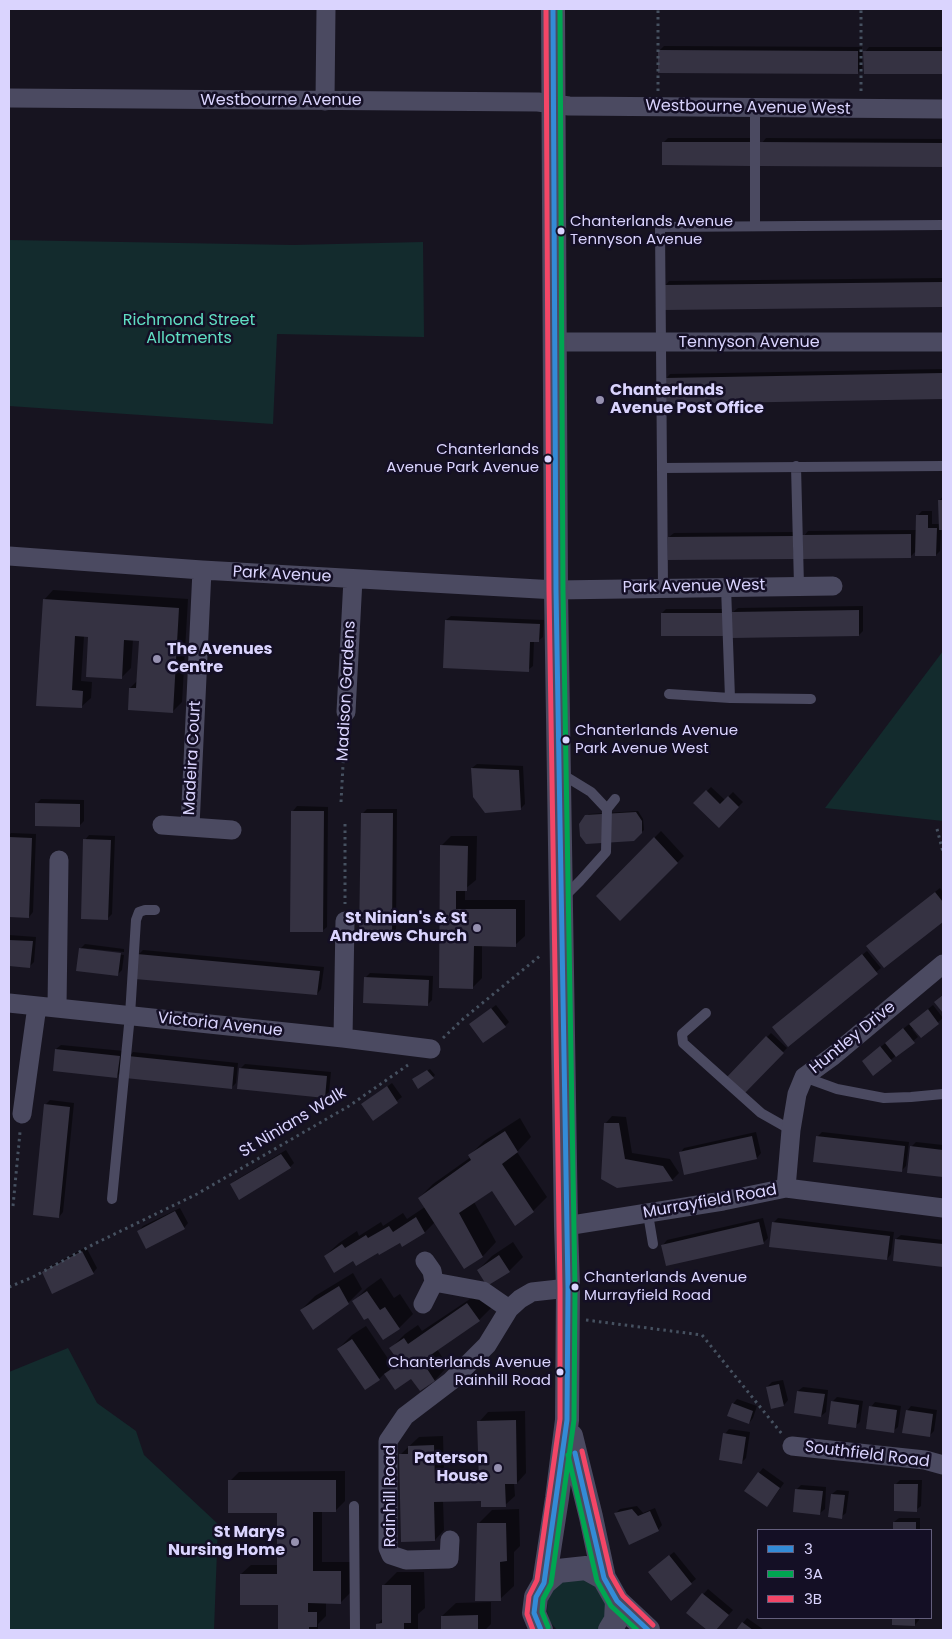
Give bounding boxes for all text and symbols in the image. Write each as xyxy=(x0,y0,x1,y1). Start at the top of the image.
street label: Westbourne Avenue xyxy=(200,91,362,111)
street label: Westbourne Avenue West xyxy=(645,97,851,119)
place label: Chanterlands Avenue Tennyson Avenue xyxy=(570,213,733,248)
marker: Chanterlands Avenue Tennyson Avenue xyxy=(556,226,566,236)
park label: Richmond Street Allotments xyxy=(123,311,255,349)
street label: Tennyson Avenue xyxy=(678,333,820,353)
place label: Chanterlands Avenue Post Office xyxy=(610,381,764,419)
marker: Chanterlands Avenue Post Office xyxy=(594,394,606,406)
place label: Chanterlands Avenue Park Avenue xyxy=(386,441,539,476)
marker: Chanterlands Avenue Park Avenue xyxy=(543,454,553,464)
street label: Park Avenue xyxy=(232,563,332,587)
street label: Park Avenue West xyxy=(623,576,765,598)
street label: Madison Gardens xyxy=(334,620,360,762)
place label: The Avenues Centre xyxy=(167,640,273,678)
marker: The Avenues Centre xyxy=(151,653,163,665)
street label: Madeira Court xyxy=(180,700,206,816)
place label: Chanterlands Avenue Park Avenue West xyxy=(575,722,738,757)
marker: Chanterlands Avenue Park Avenue West xyxy=(561,735,571,745)
place label: St Ninian's & St Andrews Church xyxy=(330,909,467,947)
marker: St Ninian's & St Andrews Church xyxy=(471,922,483,934)
street label: Huntley Drive xyxy=(806,998,900,1078)
street label: Victoria Avenue xyxy=(157,1009,283,1041)
street label: St Ninians Walk xyxy=(236,1084,350,1162)
street label: Murrayfield Road xyxy=(642,1181,778,1223)
place label: Chanterlands Avenue Murrayfield Road xyxy=(584,1269,747,1304)
marker: Chanterlands Avenue Murrayfield Road xyxy=(570,1282,580,1292)
place label: Chanterlands Avenue Rainhill Road xyxy=(388,1354,551,1389)
marker: Chanterlands Avenue Rainhill Road xyxy=(555,1367,565,1377)
street label: Southfield Road xyxy=(803,1438,931,1472)
street label: Rainhill Road xyxy=(381,1445,401,1547)
place label: Paterson House xyxy=(414,1449,488,1487)
marker: Paterson House xyxy=(492,1462,504,1474)
place label: St Marys Nursing Home xyxy=(168,1523,285,1561)
legend xyxy=(757,1529,932,1619)
marker: St Marys Nursing Home xyxy=(289,1536,301,1548)
text: 3 xyxy=(804,1538,813,1559)
text: 3A xyxy=(804,1563,823,1584)
text: 3B xyxy=(804,1588,822,1609)

